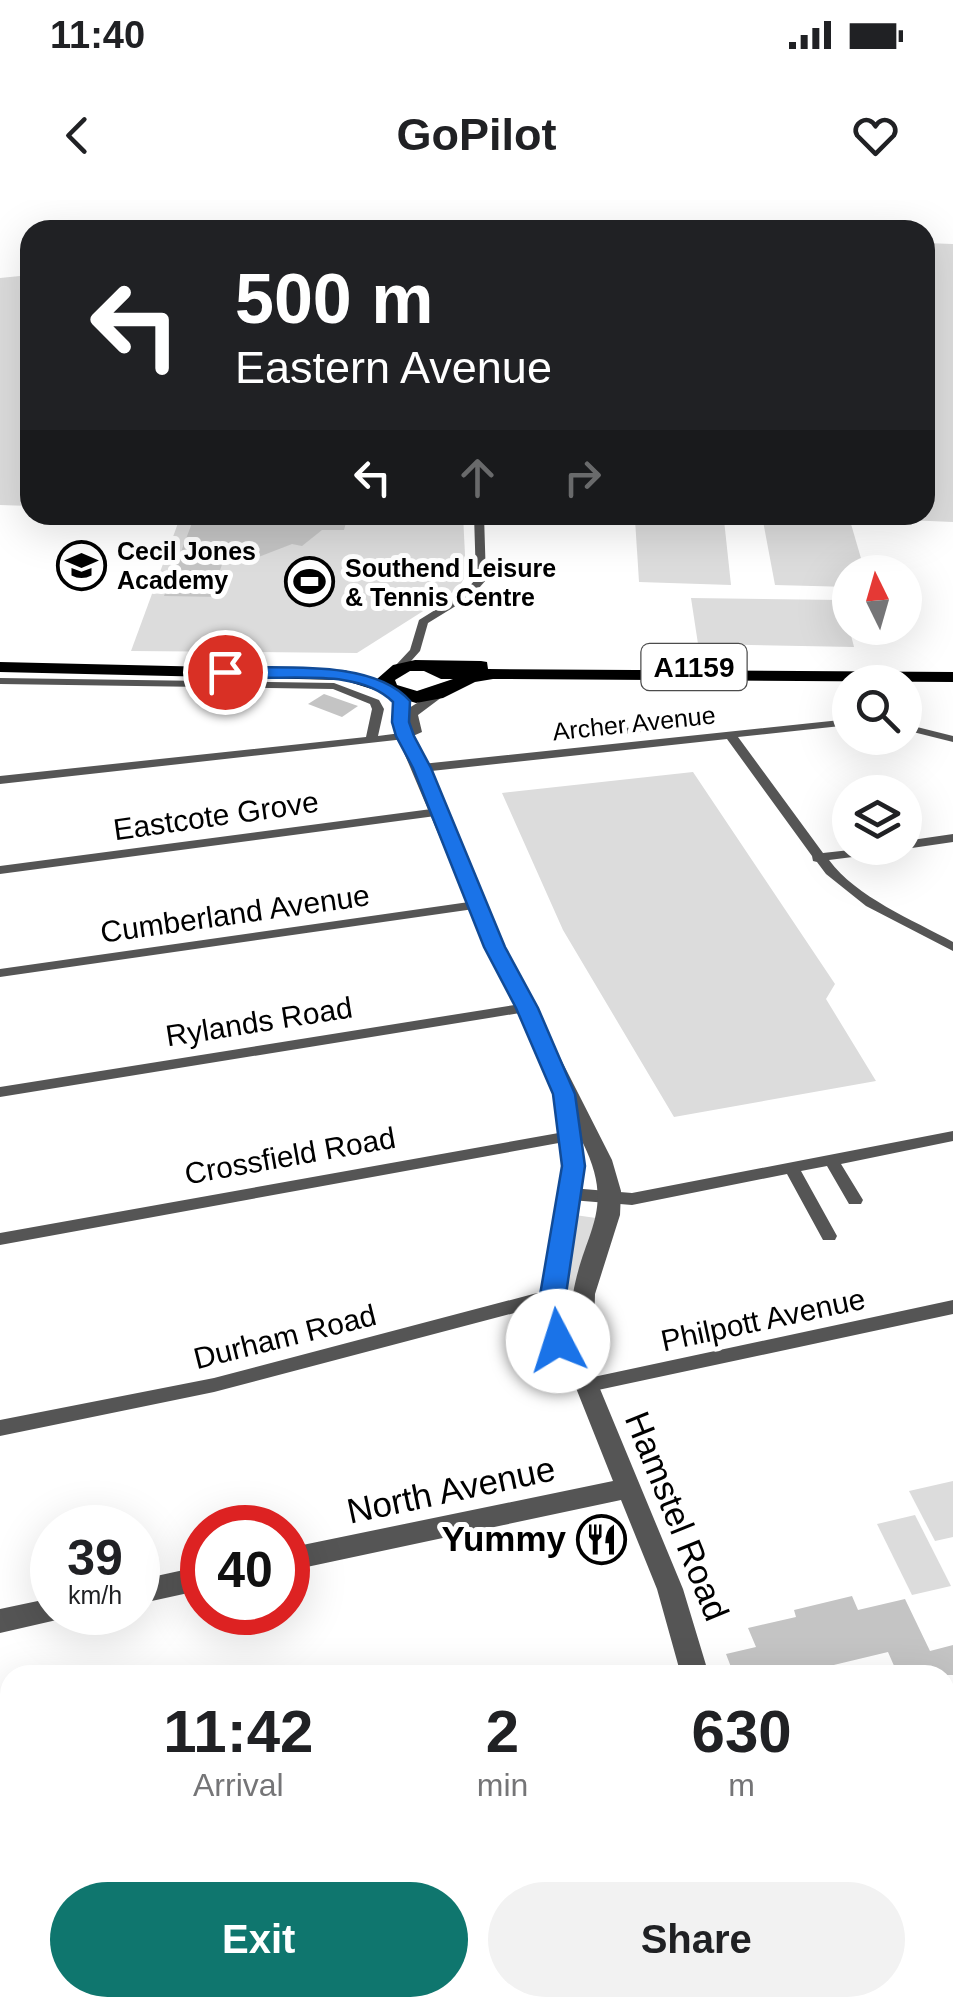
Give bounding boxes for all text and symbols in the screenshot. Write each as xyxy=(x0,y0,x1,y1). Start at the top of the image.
text: 11:40 xyxy=(50,14,145,56)
icon: back xyxy=(50,108,105,163)
icon: heart xyxy=(848,108,903,163)
text: GoPilot xyxy=(397,109,556,160)
icon: left xyxy=(70,260,200,390)
text: 500 m xyxy=(235,260,433,338)
text: Eastern Avenue xyxy=(235,342,552,393)
icon: left xyxy=(345,450,400,505)
icon: ahead xyxy=(450,450,505,505)
icon: right xyxy=(555,450,610,505)
place label: Cecil Jones Academy xyxy=(117,537,256,594)
school or university icon: Cecil Jones Academy xyxy=(56,539,108,591)
place label: Southend Leisure & Tennis Centre xyxy=(345,554,556,611)
north arrow xyxy=(832,555,922,645)
map controls xyxy=(832,555,922,865)
sports icon: Southend Leisure & Tennis Centre xyxy=(284,556,336,608)
pin xyxy=(183,630,268,715)
road number: A1159 xyxy=(642,644,746,690)
icon: arrive xyxy=(198,645,253,700)
button: search xyxy=(832,665,922,755)
street label: Archer Avenue xyxy=(551,701,717,745)
button: layers xyxy=(832,775,922,865)
street label: Eastcote Grove xyxy=(111,785,321,846)
street label: Cumberland Avenue xyxy=(98,878,372,949)
street label: Rylands Road xyxy=(163,990,355,1053)
street label: Crossfield Road xyxy=(182,1121,398,1190)
street label: Philpott Avenue xyxy=(658,1282,868,1357)
position arrow xyxy=(506,1289,610,1393)
street label: Durham Road xyxy=(190,1298,379,1375)
street label: Hamstel Road xyxy=(618,1406,737,1626)
street label: North Avenue xyxy=(343,1448,558,1531)
speed limit sign: 40 xyxy=(180,1505,310,1635)
restaurant icon: Yummy xyxy=(575,1513,627,1565)
place label: Yummy xyxy=(442,1519,567,1558)
text: 39 xyxy=(67,1530,123,1586)
text: km/h xyxy=(68,1581,122,1609)
text: 11:42 xyxy=(163,1698,313,1765)
text: 2 xyxy=(486,1698,519,1765)
text: 630 xyxy=(692,1698,792,1765)
text: Arrival xyxy=(193,1767,284,1803)
text: min xyxy=(477,1767,528,1803)
text: m xyxy=(728,1767,755,1803)
button: Exit xyxy=(50,1882,468,1997)
button: Share xyxy=(488,1882,905,1997)

